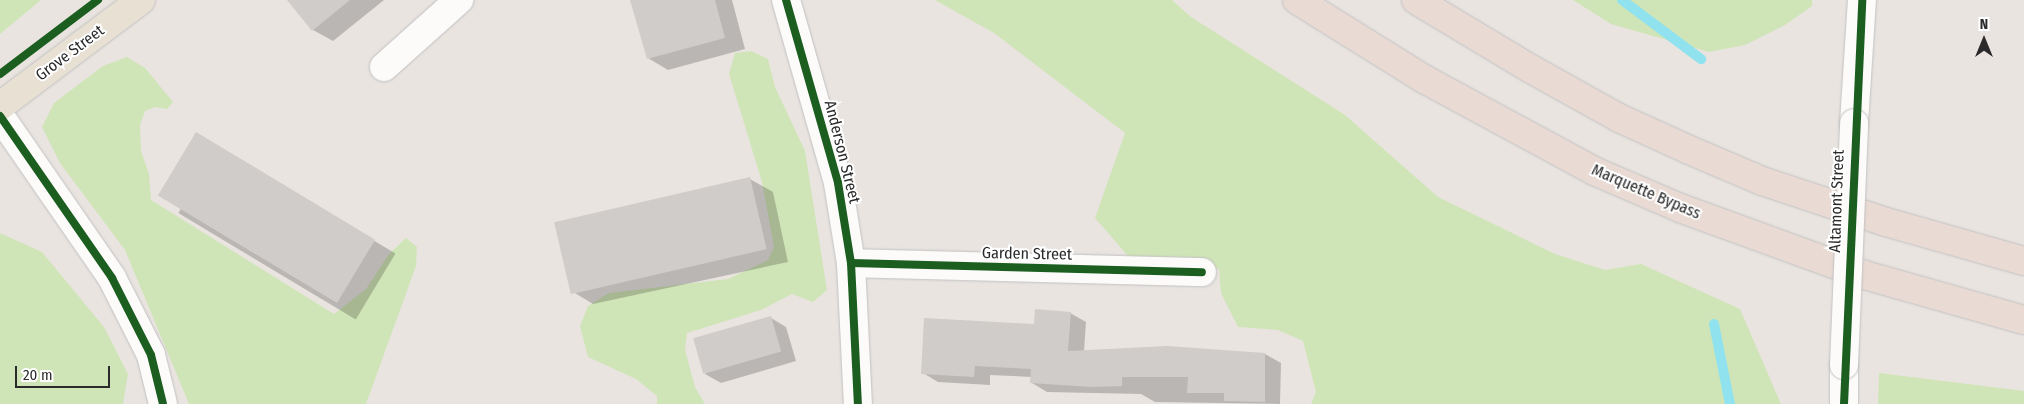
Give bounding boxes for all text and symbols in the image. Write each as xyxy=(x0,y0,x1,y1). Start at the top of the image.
north arrow xyxy=(1959,15,2009,65)
text: N xyxy=(1980,16,1988,33)
street label: Grove Street xyxy=(32,21,108,85)
street label: Anderson Street xyxy=(820,99,864,205)
street label: Altamont Street xyxy=(1826,149,1848,253)
street label: Marquette Bypass xyxy=(1589,160,1703,224)
street label: Garden Street xyxy=(982,244,1072,264)
scale bar xyxy=(18,356,112,388)
text: 20 m xyxy=(23,366,53,384)

